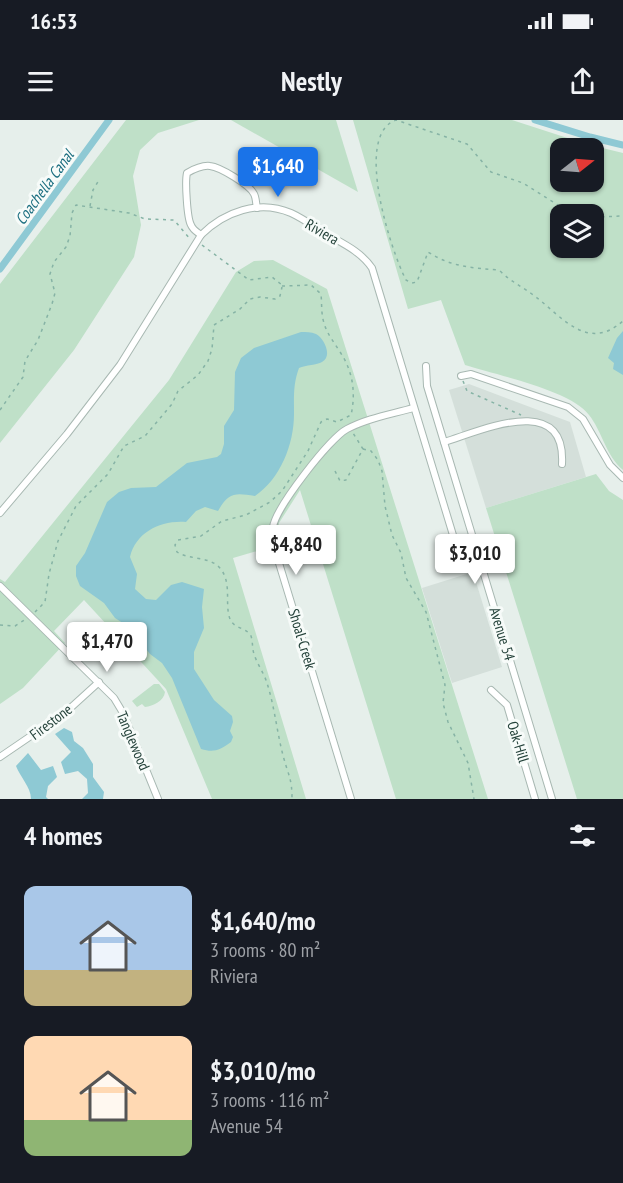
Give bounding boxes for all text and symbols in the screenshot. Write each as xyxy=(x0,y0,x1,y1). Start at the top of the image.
text: 16:53 xyxy=(30,7,78,35)
text: Nestly xyxy=(281,64,342,98)
icon: menu xyxy=(24,65,57,98)
icon: share xyxy=(566,65,599,98)
north arrow xyxy=(550,138,604,192)
map controls xyxy=(550,138,604,258)
water label: Coachella Canal xyxy=(10,145,79,228)
pin: $1,640 xyxy=(229,147,327,198)
text: $1,640 xyxy=(252,153,304,179)
button: layers xyxy=(550,204,604,258)
street label: Riviera xyxy=(302,214,343,249)
pin: $4,840 xyxy=(247,525,345,576)
text: $4,840 xyxy=(270,531,322,557)
pin: $3,010 xyxy=(426,534,524,585)
text: $3,010 xyxy=(449,540,501,566)
street label: Avenue 54 xyxy=(485,605,520,663)
street label: Shoal-Creek xyxy=(284,606,321,672)
pin: $1,470 xyxy=(58,622,156,673)
text: $1,470 xyxy=(81,628,133,654)
street label: Firestone xyxy=(26,700,76,744)
street label: Tanglewood xyxy=(113,708,154,773)
street label: Oak-Hill xyxy=(503,719,534,765)
text: 4 homes xyxy=(24,819,102,852)
icon: filters xyxy=(566,819,599,852)
text: $1,640/mo xyxy=(210,904,316,937)
icon: home xyxy=(72,910,144,982)
text: 3 rooms · 80 m² xyxy=(210,937,320,963)
text: Riviera xyxy=(210,963,258,989)
text: $3,010/mo xyxy=(210,1054,316,1087)
icon: home xyxy=(72,1060,144,1132)
text: 3 rooms · 116 m² xyxy=(210,1087,329,1113)
text: Avenue 54 xyxy=(210,1113,283,1139)

